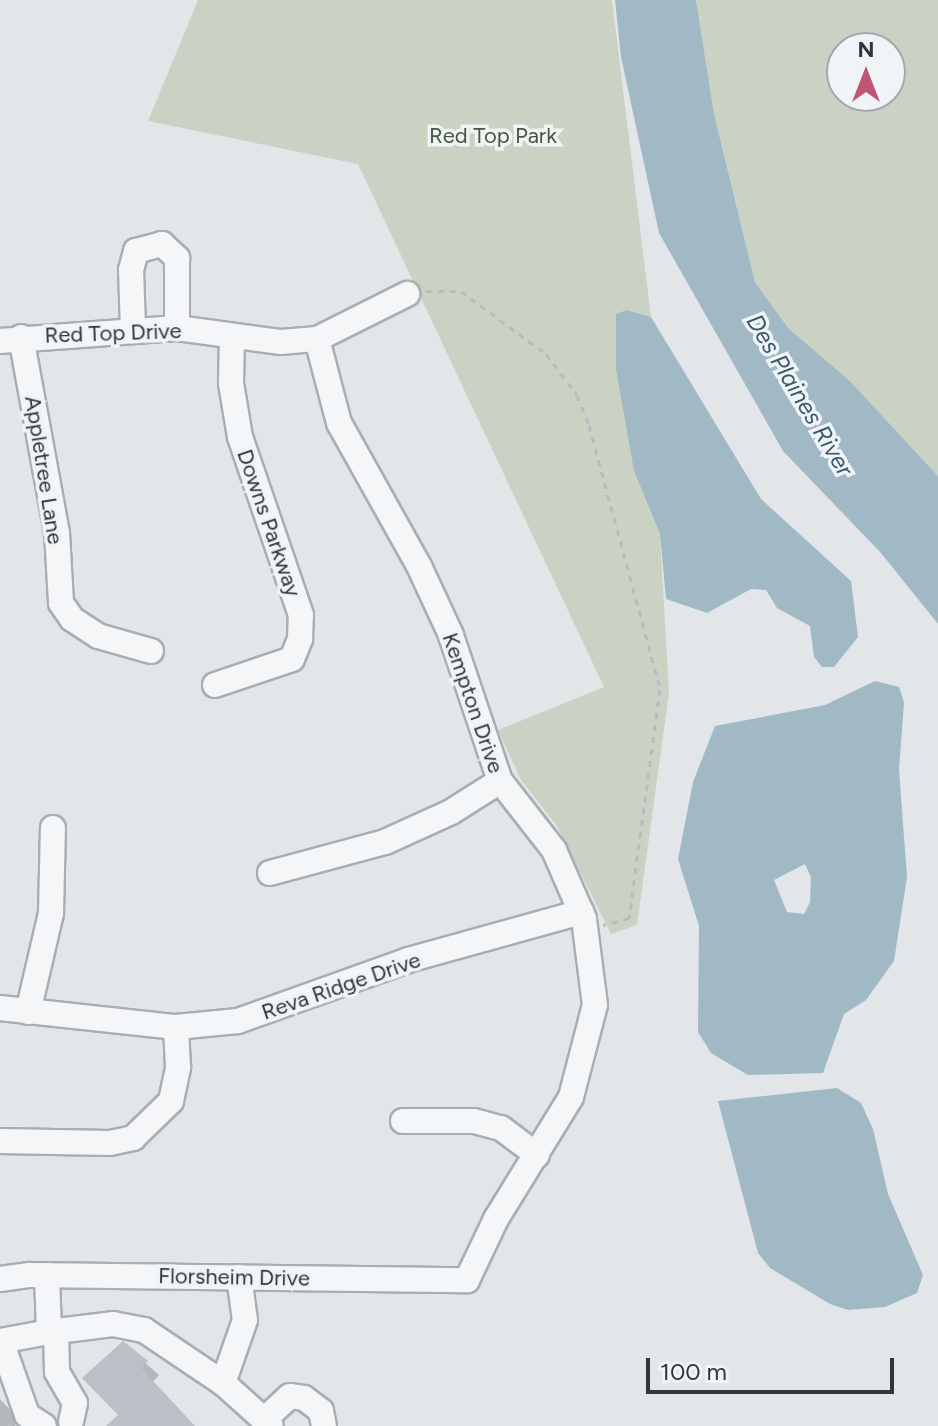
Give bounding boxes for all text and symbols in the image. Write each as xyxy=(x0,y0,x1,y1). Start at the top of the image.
north arrow xyxy=(826,32,906,112)
text: N xyxy=(857,36,875,63)
park label: Red Top Park xyxy=(429,123,557,149)
water label: Des Plaines River xyxy=(740,309,860,481)
street label: Red Top Drive xyxy=(44,317,182,349)
street label: Appletree Lane xyxy=(19,394,69,546)
street label: Downs Parkway xyxy=(231,446,307,600)
street label: Kempton Drive xyxy=(437,629,509,777)
street label: Reva Ridge Drive xyxy=(258,946,424,1026)
street label: Florsheim Drive xyxy=(158,1262,310,1292)
scale bar xyxy=(650,1342,898,1392)
text: 100 m xyxy=(660,1357,727,1386)

